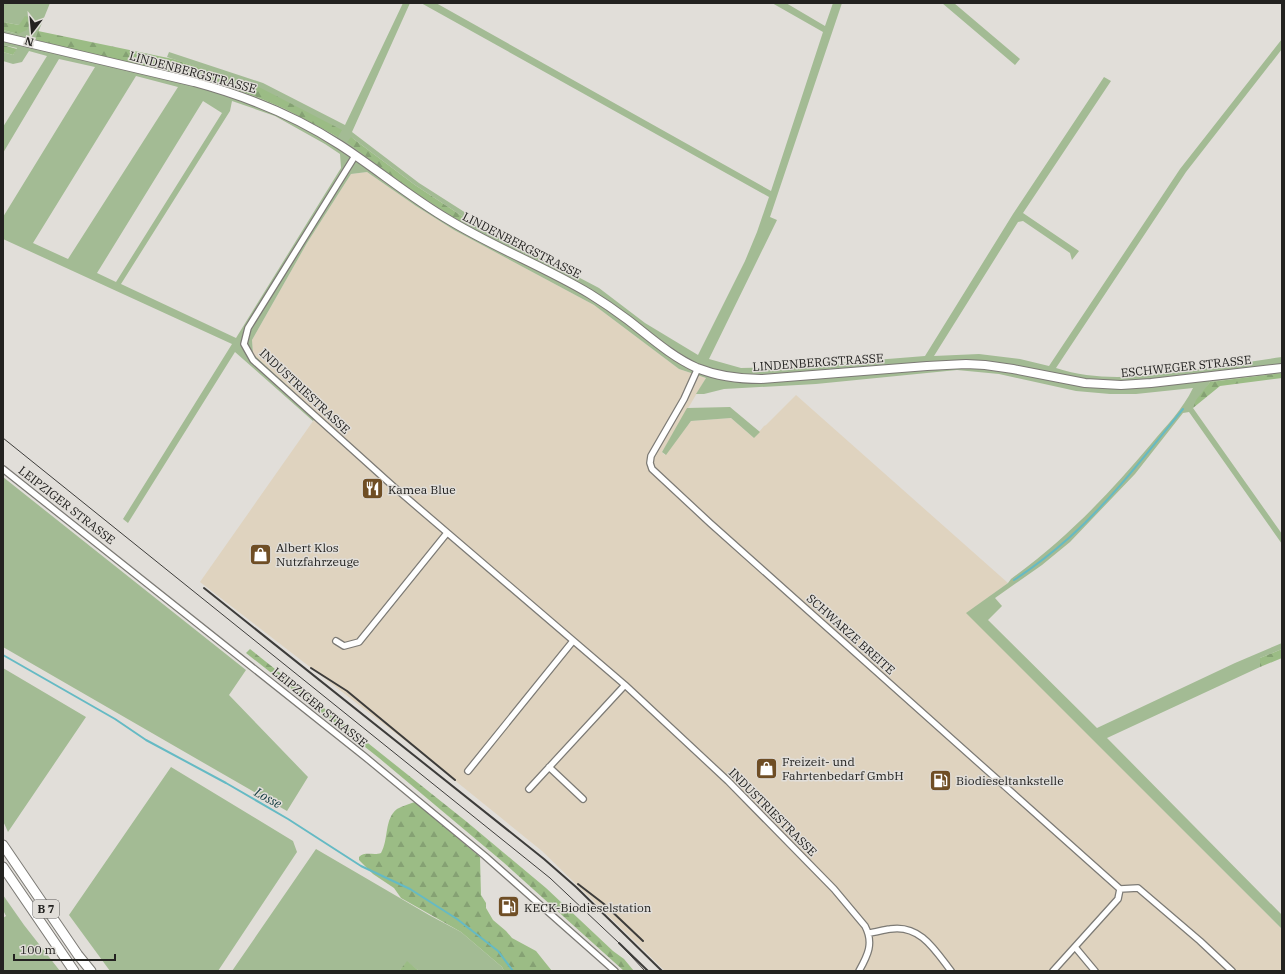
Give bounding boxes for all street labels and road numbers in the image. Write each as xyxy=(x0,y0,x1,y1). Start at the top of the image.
street label: LINDENBERGSTRASSE xyxy=(128,48,258,96)
street label: LINDENBERGSTRASSE xyxy=(460,209,584,281)
street label: INDUSTRIESTRASSE xyxy=(257,345,353,437)
street label: LINDENBERGSTRASSE xyxy=(752,350,884,374)
street label: ESCHWEGER STRASSE xyxy=(1120,352,1252,380)
street label: LEIPZIGER STRASSE xyxy=(16,463,118,547)
street label: SCHWARZE BREITE xyxy=(804,590,898,678)
street label: LEIPZIGER STRASSE xyxy=(269,664,371,750)
street label: INDUSTRIESTRASSE xyxy=(726,765,820,859)
road number: B 7 xyxy=(33,900,59,918)

